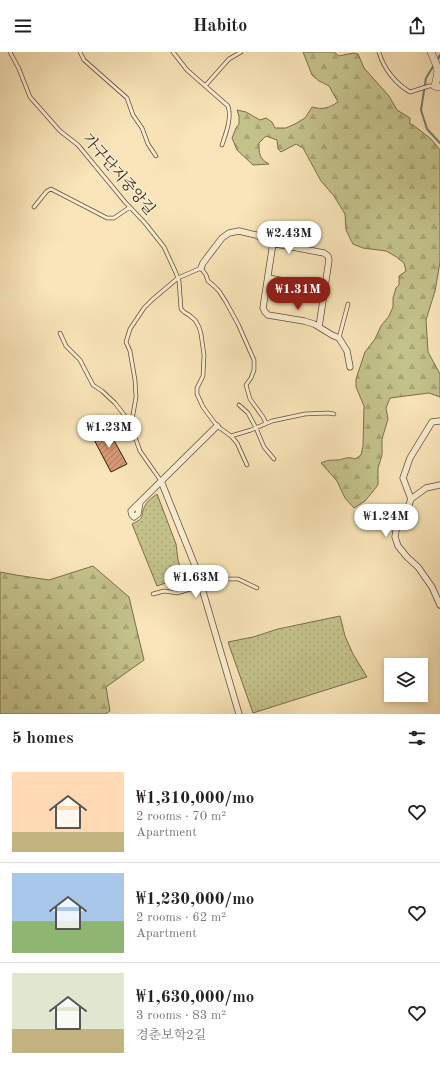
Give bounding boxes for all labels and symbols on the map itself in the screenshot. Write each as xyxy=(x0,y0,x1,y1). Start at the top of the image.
street label: 가구단지중앙길 xyxy=(79,130,158,218)
pin: ₩2.43M xyxy=(256,221,322,255)
pin: ₩1.31M xyxy=(265,277,331,311)
pin: ₩1.23M xyxy=(76,415,142,449)
pin: ₩1.24M xyxy=(353,504,419,538)
pin: ₩1.63M xyxy=(163,565,229,599)

